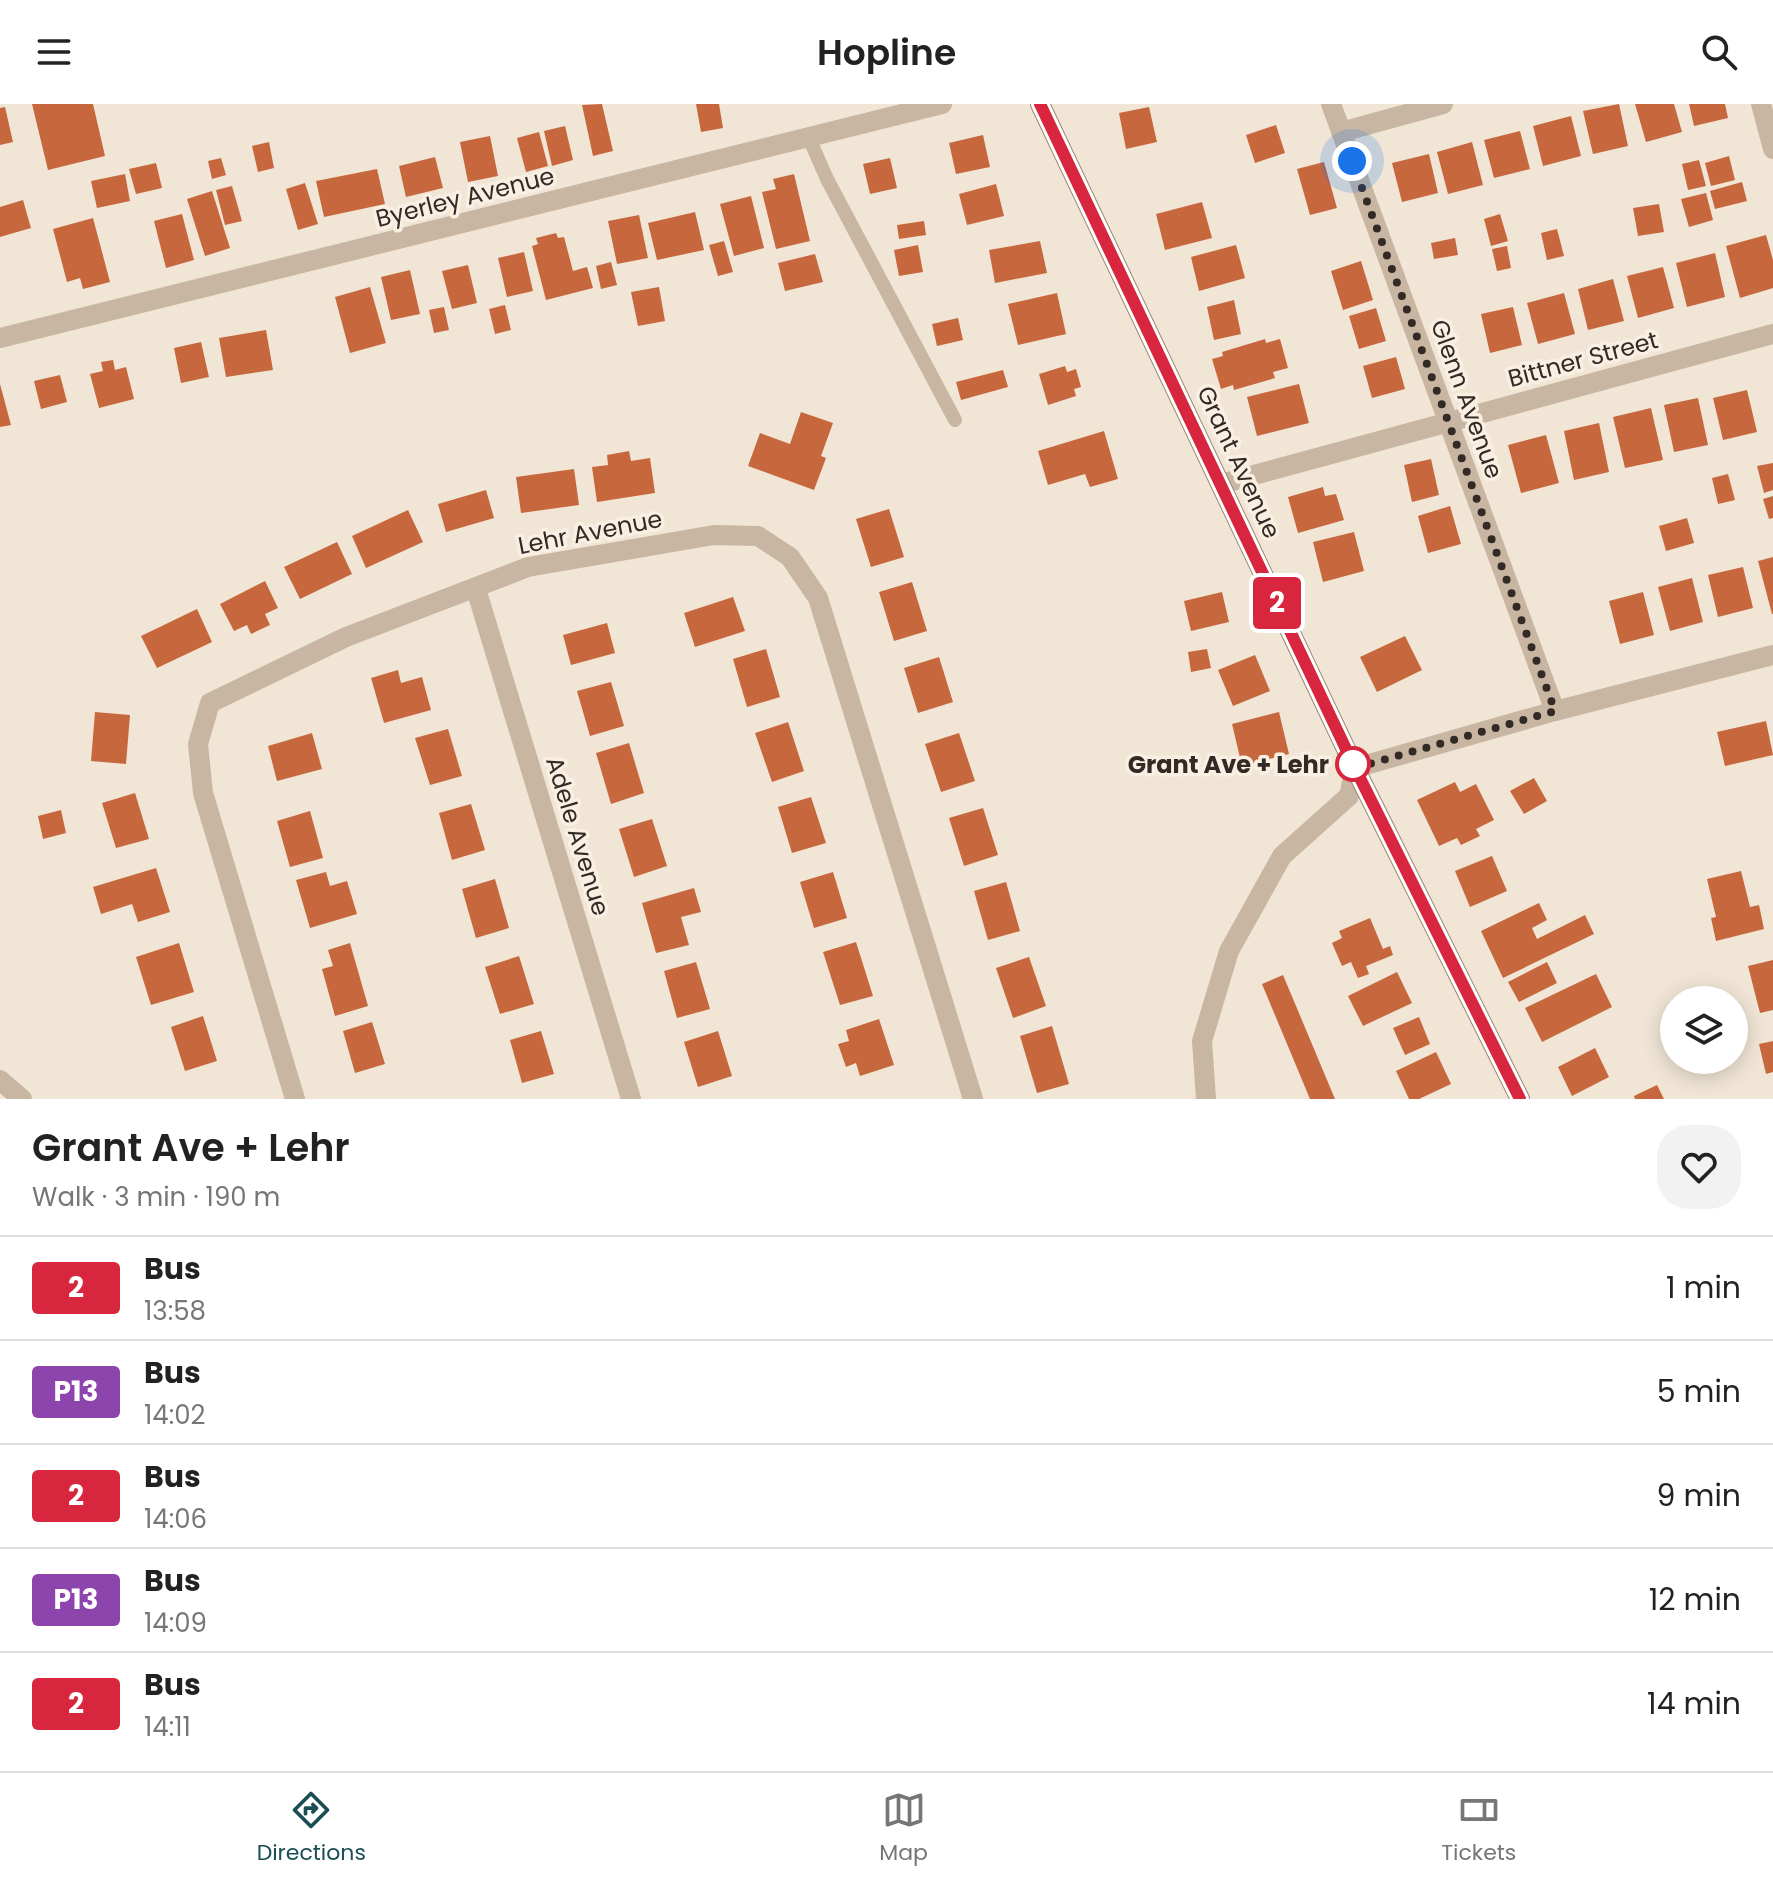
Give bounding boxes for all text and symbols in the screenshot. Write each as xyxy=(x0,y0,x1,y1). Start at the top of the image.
text: Hopline xyxy=(817,27,956,78)
icon: menu xyxy=(32,30,76,74)
icon: search xyxy=(1697,30,1741,74)
your location xyxy=(1332,141,1372,181)
street label: Byerley Avenue xyxy=(372,159,558,235)
street label: Glenn Avenue xyxy=(1423,315,1511,483)
street label: Bittner Street xyxy=(1504,323,1662,395)
street label: Grant Avenue xyxy=(1189,380,1289,544)
street label: Lehr Avenue xyxy=(515,502,665,562)
line badge: 2 xyxy=(1251,577,1303,629)
text: 2 xyxy=(1269,583,1285,622)
marker: Grant Ave + Lehr xyxy=(1336,747,1370,781)
place label: Grant Ave + Lehr xyxy=(1128,748,1329,781)
street label: Adele Avenue xyxy=(538,752,618,920)
map controls xyxy=(1660,986,1748,1074)
button: layers xyxy=(1660,986,1748,1074)
text: Grant Ave + Lehr xyxy=(32,1121,350,1174)
button: heart xyxy=(1657,1125,1741,1209)
text: Walk · 3 min · 190 m xyxy=(32,1179,280,1215)
text: Bus xyxy=(144,1247,201,1290)
text: 1 min xyxy=(1666,1266,1741,1309)
text: 2 xyxy=(68,1268,84,1307)
text: 13:58 xyxy=(144,1293,206,1329)
text: Bus xyxy=(144,1351,201,1394)
text: 5 min xyxy=(1657,1370,1741,1413)
text: P13 xyxy=(54,1372,98,1411)
text: 14:02 xyxy=(144,1397,206,1433)
text: Bus xyxy=(144,1455,201,1498)
text: 9 min xyxy=(1657,1474,1741,1517)
text: 2 xyxy=(68,1476,84,1515)
text: 14:06 xyxy=(144,1501,207,1537)
text: Bus xyxy=(144,1559,201,1602)
text: 12 min xyxy=(1649,1578,1741,1621)
text: P13 xyxy=(54,1580,98,1619)
text: 14:09 xyxy=(144,1605,207,1641)
text: Bus xyxy=(144,1663,201,1706)
text: 14 min xyxy=(1647,1682,1741,1725)
text: 2 xyxy=(68,1684,84,1723)
text: 14:11 xyxy=(144,1709,191,1745)
tab: Directions xyxy=(257,1788,366,1869)
tab: Map xyxy=(879,1788,928,1869)
tab: Tickets xyxy=(1441,1788,1516,1869)

